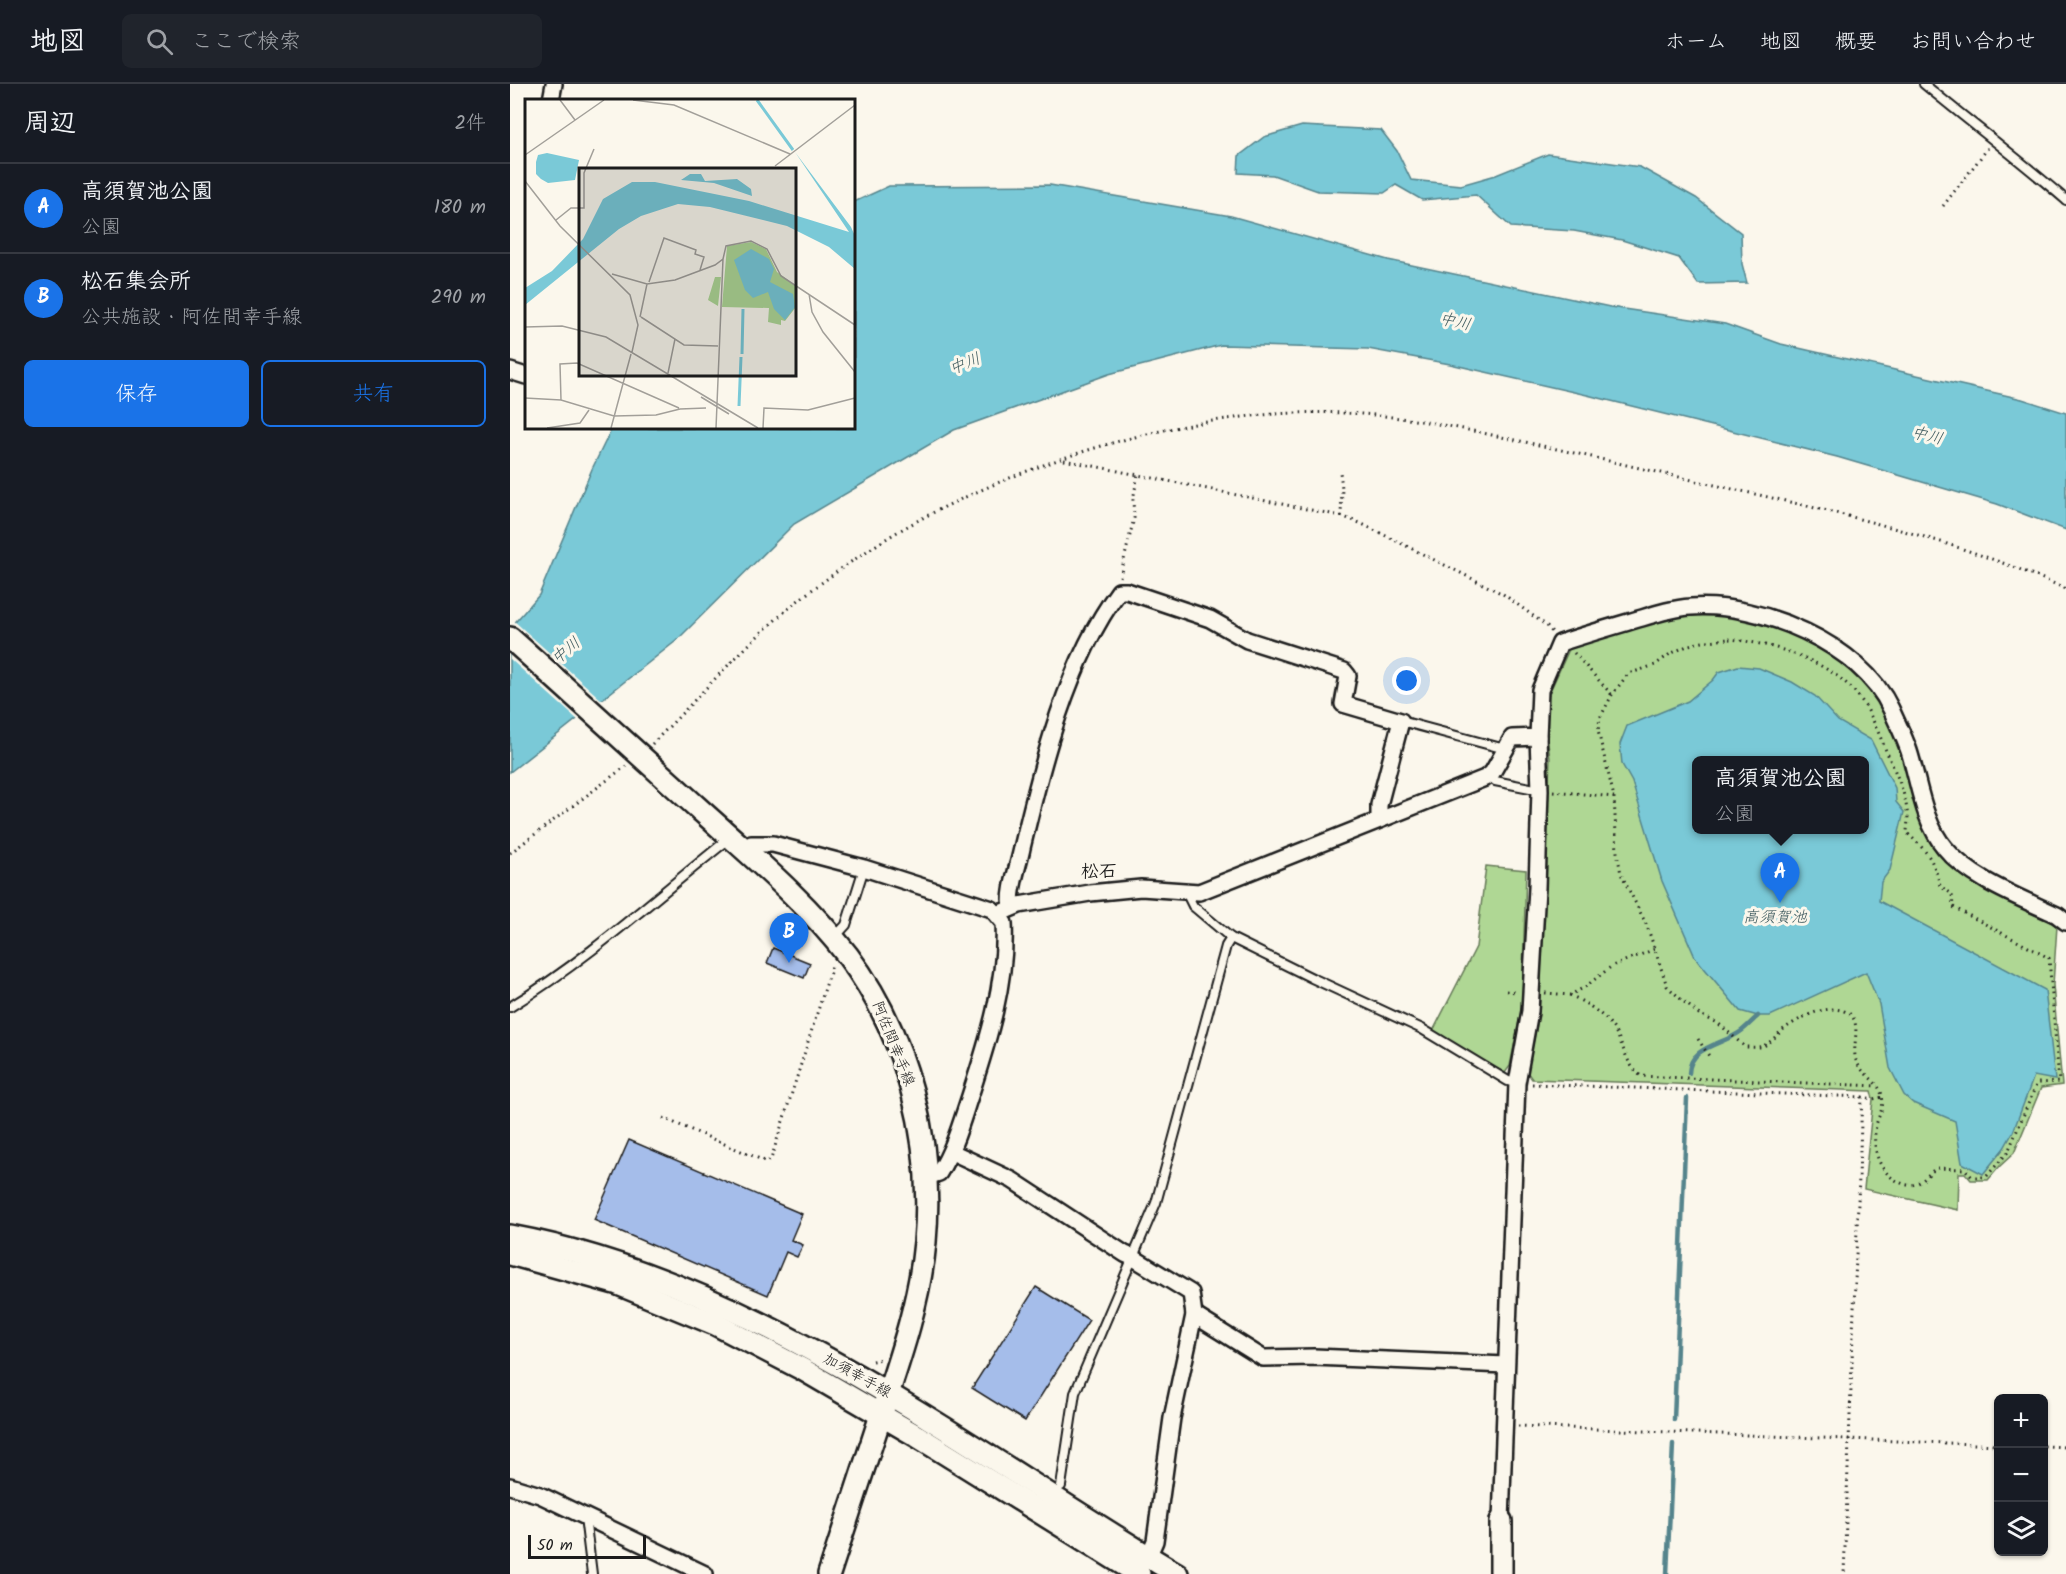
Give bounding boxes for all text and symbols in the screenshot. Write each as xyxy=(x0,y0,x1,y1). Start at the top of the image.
search box xyxy=(122,14,542,68)
text: 地図 xyxy=(30,20,86,65)
icon: search xyxy=(143,25,176,58)
text: ここで検索 xyxy=(191,25,301,60)
text: ホーム xyxy=(1665,26,1727,59)
text: 地図 xyxy=(1760,26,1802,59)
text: 概要 xyxy=(1835,26,1877,59)
text: お問い合わせ xyxy=(1910,26,2036,59)
inset map xyxy=(525,99,855,429)
text: 周辺 xyxy=(24,103,76,145)
text: 2件 xyxy=(454,108,486,140)
text: 高須賀池公園 xyxy=(81,175,213,210)
text: A xyxy=(37,192,50,224)
text: 180 m xyxy=(434,192,486,224)
text: 公園 xyxy=(81,212,121,244)
text: 松石集会所 xyxy=(81,265,191,300)
text: B xyxy=(37,282,50,314)
text: 290 m xyxy=(431,282,486,314)
text: 公共施設 · 阿佐間幸手線 xyxy=(81,302,302,334)
water label: 中川 xyxy=(1437,306,1473,338)
water label: 中川 xyxy=(945,346,985,382)
button: 保存 xyxy=(24,360,249,427)
button: 共有 xyxy=(261,360,486,427)
water label: 中川 xyxy=(1908,420,1946,452)
water label: 中川 xyxy=(546,631,586,671)
your location xyxy=(1392,666,1421,695)
popup xyxy=(1692,756,1869,834)
text: 高須賀池公園 xyxy=(1714,762,1847,797)
text: 公園 xyxy=(1714,799,1754,831)
pin: A xyxy=(1760,854,1800,903)
district label: 松石 xyxy=(1081,858,1117,887)
water label: 高須賀池 xyxy=(1743,905,1808,930)
pin: B xyxy=(770,914,808,963)
street label: 阿佐間幸手線 xyxy=(865,998,921,1090)
street label: 加須幸手線 xyxy=(818,1347,896,1405)
map controls xyxy=(1994,1394,2048,1556)
button: + xyxy=(1994,1394,2048,1448)
button: − xyxy=(1994,1448,2048,1502)
button: layers xyxy=(1994,1502,2048,1556)
scale bar xyxy=(528,1532,646,1560)
text: 50 m xyxy=(537,1533,573,1558)

